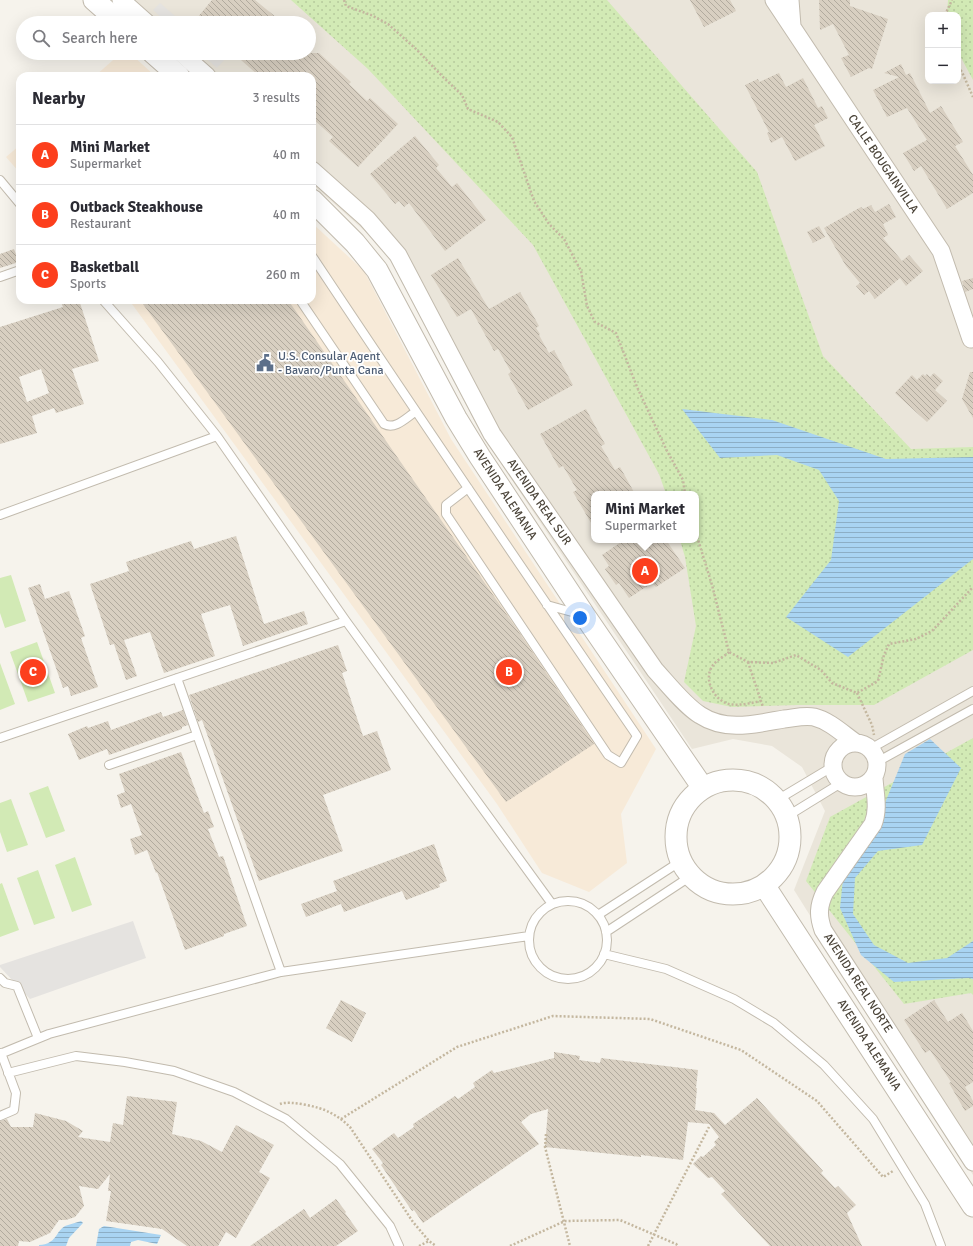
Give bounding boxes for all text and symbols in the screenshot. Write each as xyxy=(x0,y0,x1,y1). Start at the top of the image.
map controls xyxy=(925,12,961,84)
button: + xyxy=(925,12,961,48)
search box xyxy=(16,16,316,60)
icon: search xyxy=(30,27,52,49)
text: Search here xyxy=(62,29,138,47)
button: − xyxy=(925,48,961,84)
text: Nearby xyxy=(32,88,85,109)
text: 3 results xyxy=(252,90,300,106)
street label: CALLE BOUGAINVILLA xyxy=(844,112,922,217)
text: Mini Market xyxy=(70,138,150,156)
text: A xyxy=(41,147,49,163)
text: 40 m xyxy=(273,147,300,163)
text: Supermarket xyxy=(70,156,142,172)
text: Outback Steakhouse xyxy=(70,198,203,216)
text: B xyxy=(41,207,49,223)
text: 40 m xyxy=(273,207,300,223)
text: Restaurant xyxy=(70,216,131,232)
text: Basketball xyxy=(70,258,139,276)
text: C xyxy=(41,267,49,283)
text: 260 m xyxy=(266,267,300,283)
text: Sports xyxy=(70,276,106,292)
place label: U.S. Consular Agent - Bavaro/Punta Cana xyxy=(278,349,384,378)
public building icon: U.S. Consular Agent - Bavaro/Punta Cana xyxy=(255,353,275,373)
street label: AVENIDA ALEMANIA xyxy=(470,445,541,543)
street label: AVENIDA REAL SUR xyxy=(504,456,574,548)
popup xyxy=(591,491,699,543)
text: Mini Market xyxy=(605,500,685,518)
text: Supermarket xyxy=(605,518,677,534)
pin: A xyxy=(632,556,658,586)
your location xyxy=(570,608,590,628)
pin: C xyxy=(20,657,46,687)
pin: B xyxy=(496,657,522,687)
street label: AVENIDA REAL NORTE xyxy=(820,930,896,1036)
street label: AVENIDA ALEMANIA xyxy=(834,996,905,1094)

